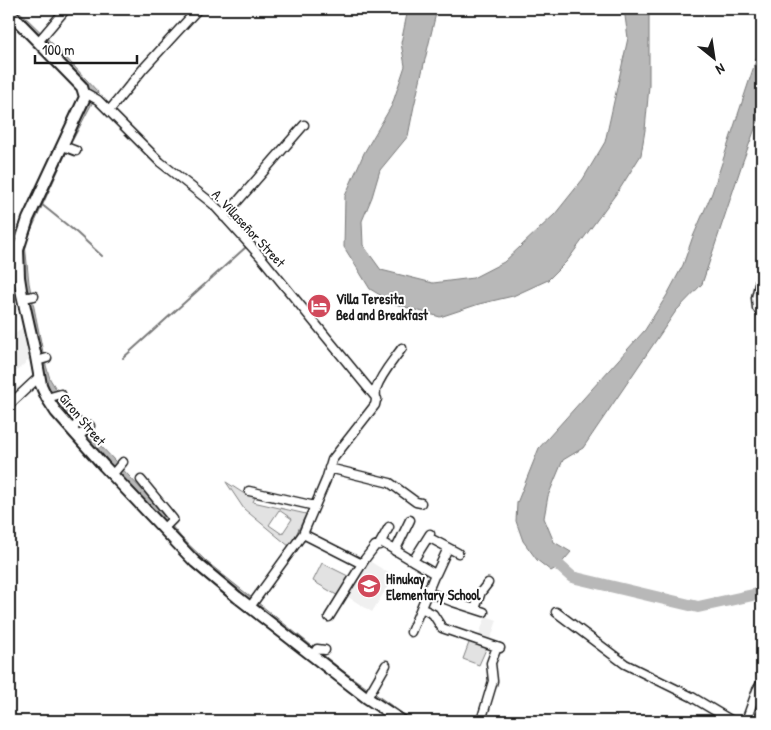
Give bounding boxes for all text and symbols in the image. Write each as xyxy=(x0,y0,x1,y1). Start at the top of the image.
scale bar xyxy=(35,32,138,64)
north arrow xyxy=(688,32,738,82)
text: 100 m xyxy=(42,39,75,60)
text: N xyxy=(712,60,729,80)
street label: A. Villaseñor Street xyxy=(208,185,290,271)
place label: Villa Teresita Bed and Breakfast xyxy=(336,289,429,324)
hotel icon: Villa Teresita Bed and Breakfast xyxy=(306,293,332,319)
street label: Giron Street xyxy=(55,389,111,449)
place label: Hinukay Elementary School xyxy=(386,569,481,606)
school or university icon: Hinukay Elementary School xyxy=(356,573,382,599)

